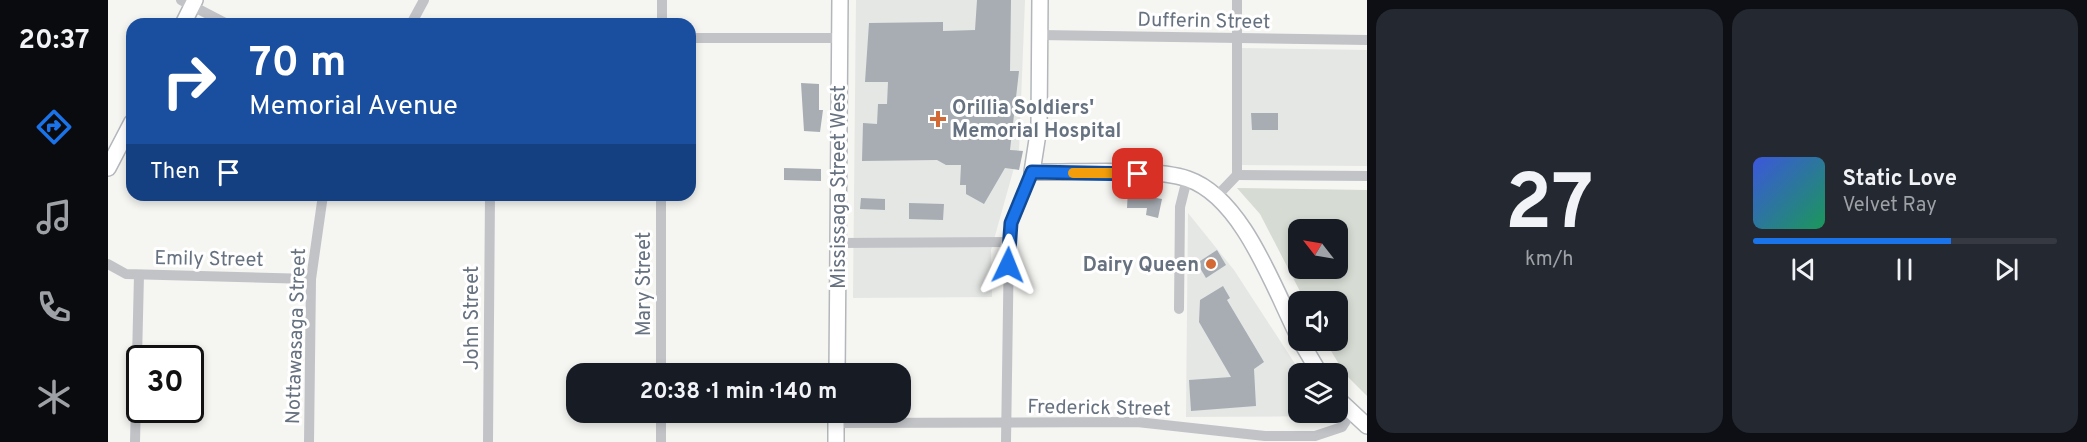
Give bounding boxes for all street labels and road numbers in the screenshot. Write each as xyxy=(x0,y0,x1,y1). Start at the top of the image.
street label: Dufferin Street xyxy=(1137,8,1271,36)
street label: Mississaga Street West xyxy=(827,85,853,289)
street label: Mary Street xyxy=(632,232,658,336)
street label: Emily Street xyxy=(154,246,264,274)
street label: Nottawasaga Street xyxy=(281,247,313,425)
street label: John Street xyxy=(460,266,486,370)
street label: Frederick Street xyxy=(1027,395,1171,423)

